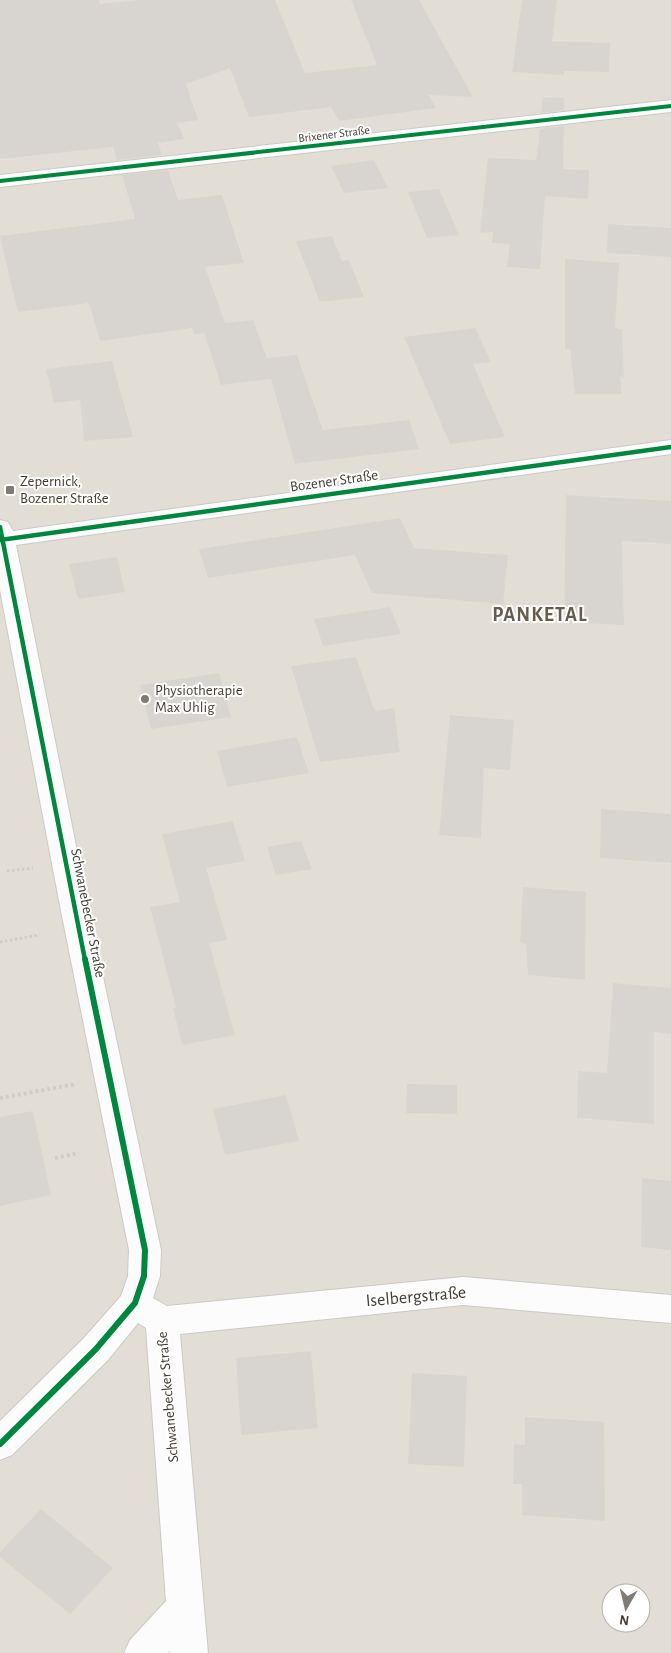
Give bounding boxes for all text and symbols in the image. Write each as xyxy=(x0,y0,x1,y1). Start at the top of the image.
street label: Brixener Straße xyxy=(297,124,371,144)
street label: Bozener Straße xyxy=(289,467,379,495)
place label: Zepernick, Bozener Straße xyxy=(20,474,109,506)
marker: Zepernick, Bozener Straße xyxy=(4,484,16,496)
district label: PANKETAL xyxy=(492,605,588,625)
place label: Physiotherapie Max Uhlig xyxy=(155,683,243,715)
marker: Physiotherapie Max Uhlig xyxy=(139,693,151,705)
street label: Schwanebecker Straße xyxy=(68,847,108,979)
street label: Iselbergstraße xyxy=(365,1284,467,1310)
street label: Schwanebecker Straße xyxy=(155,1331,181,1463)
north arrow xyxy=(601,1583,651,1633)
text: N xyxy=(619,1612,630,1627)

